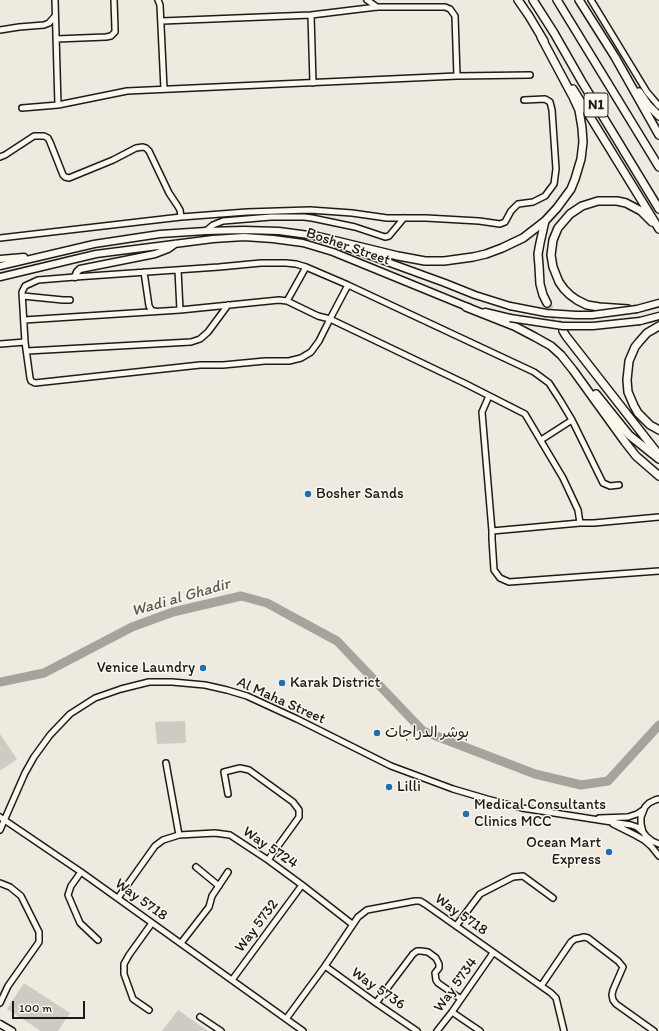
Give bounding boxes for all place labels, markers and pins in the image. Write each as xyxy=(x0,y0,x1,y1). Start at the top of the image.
place label: Bosher Sands xyxy=(316,485,404,503)
marker: Bosher Sands xyxy=(303,489,313,499)
place label: Venice Laundry xyxy=(97,659,195,677)
marker: Venice Laundry xyxy=(198,663,208,673)
place label: Karak District xyxy=(290,674,380,692)
marker: Karak District xyxy=(277,678,287,688)
place label: بوشر الدراجات xyxy=(385,724,469,742)
marker: بوشر الدراجات xyxy=(372,728,382,738)
place label: Lilli xyxy=(397,778,421,796)
marker: Lilli xyxy=(384,782,394,792)
place label: Medical Consultants Clinics MCC xyxy=(474,796,606,831)
marker: Medical Consultants Clinics MCC xyxy=(461,809,471,819)
place label: Ocean Mart Express xyxy=(526,834,601,869)
marker: Ocean Mart Express xyxy=(604,847,614,857)

